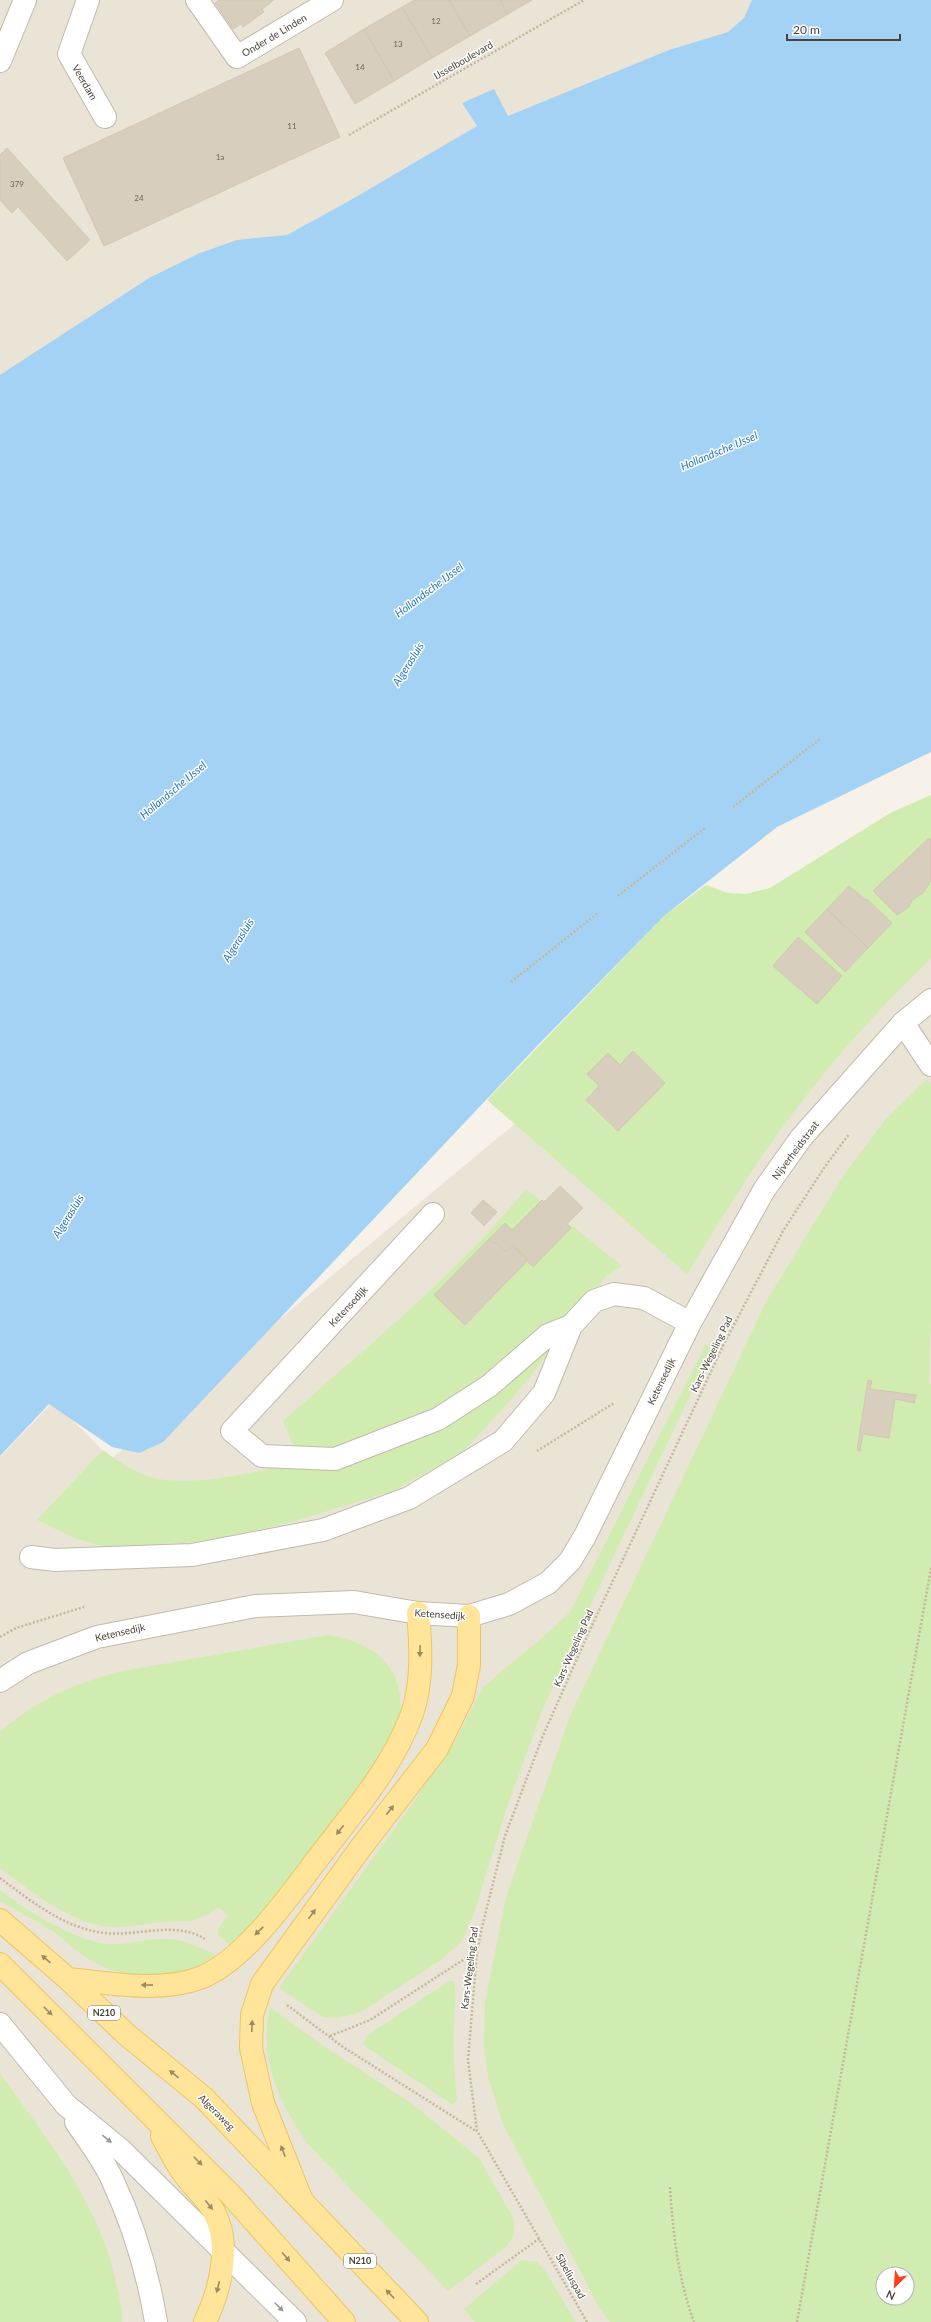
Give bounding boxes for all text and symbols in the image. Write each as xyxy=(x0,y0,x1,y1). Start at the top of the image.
street label: Onder de Linden xyxy=(239,11,309,59)
house number: 12 xyxy=(431,16,441,26)
scale bar xyxy=(787,16,900,42)
text: 20 m xyxy=(793,22,820,37)
street label: IJsselboulevard xyxy=(431,38,495,82)
house number: 13 xyxy=(393,39,403,49)
street label: Veerdam xyxy=(70,62,100,102)
house number: 14 xyxy=(355,62,365,72)
house number: 11 xyxy=(287,121,297,131)
house number: 1a xyxy=(216,152,224,162)
house number: 379 xyxy=(10,179,24,189)
house number: 24 xyxy=(134,193,144,203)
water label: Hollandsche IJssel xyxy=(678,428,760,473)
water label: Hollandsche IJssel xyxy=(392,559,466,620)
water label: Algerasluis xyxy=(389,639,426,689)
water label: Hollandsche IJssel xyxy=(137,758,209,821)
water label: Algerasluis xyxy=(219,915,256,965)
street label: Nijverheidstraat xyxy=(769,1118,821,1182)
water label: Algerasluis xyxy=(49,1191,86,1241)
street label: Ketensedijk xyxy=(326,1283,370,1329)
street label: Kars-Wegeling Pad xyxy=(687,1314,735,1394)
street label: Ketensedijk xyxy=(644,1355,678,1407)
street label: Ketensedijk xyxy=(414,1606,467,1622)
street label: Kars-Wegeling Pad xyxy=(551,1608,595,1688)
street label: Ketensedijk xyxy=(94,1620,147,1644)
one-way arrow xyxy=(417,1645,423,1658)
one-way arrow xyxy=(386,1804,394,1815)
one-way arrow xyxy=(336,1824,344,1835)
one-way arrow xyxy=(308,1909,316,1919)
one-way arrow xyxy=(254,1926,264,1936)
street label: Kars-Wegeling Pad xyxy=(458,1926,480,2010)
one-way arrow xyxy=(41,1954,51,1964)
one-way arrow xyxy=(140,1982,153,1988)
one-way arrow xyxy=(43,2006,53,2016)
road number: N210 xyxy=(88,2006,120,2020)
one-way arrow xyxy=(249,2019,255,2032)
one-way arrow xyxy=(169,2069,180,2078)
street label: Algeraweg xyxy=(196,2091,238,2133)
one-way arrow xyxy=(102,2134,112,2143)
one-way arrow xyxy=(280,2145,286,2157)
one-way arrow xyxy=(193,2156,203,2166)
one-way arrow xyxy=(205,2199,213,2210)
one-way arrow xyxy=(281,2251,290,2262)
street label: Sibeliuspad xyxy=(554,2251,588,2301)
road number: N210 xyxy=(344,2254,376,2268)
north arrow xyxy=(875,2266,915,2306)
one-way arrow xyxy=(214,2281,220,2293)
text: N xyxy=(884,2288,897,2303)
one-way arrow xyxy=(385,2289,395,2299)
one-way arrow xyxy=(274,2302,284,2312)

